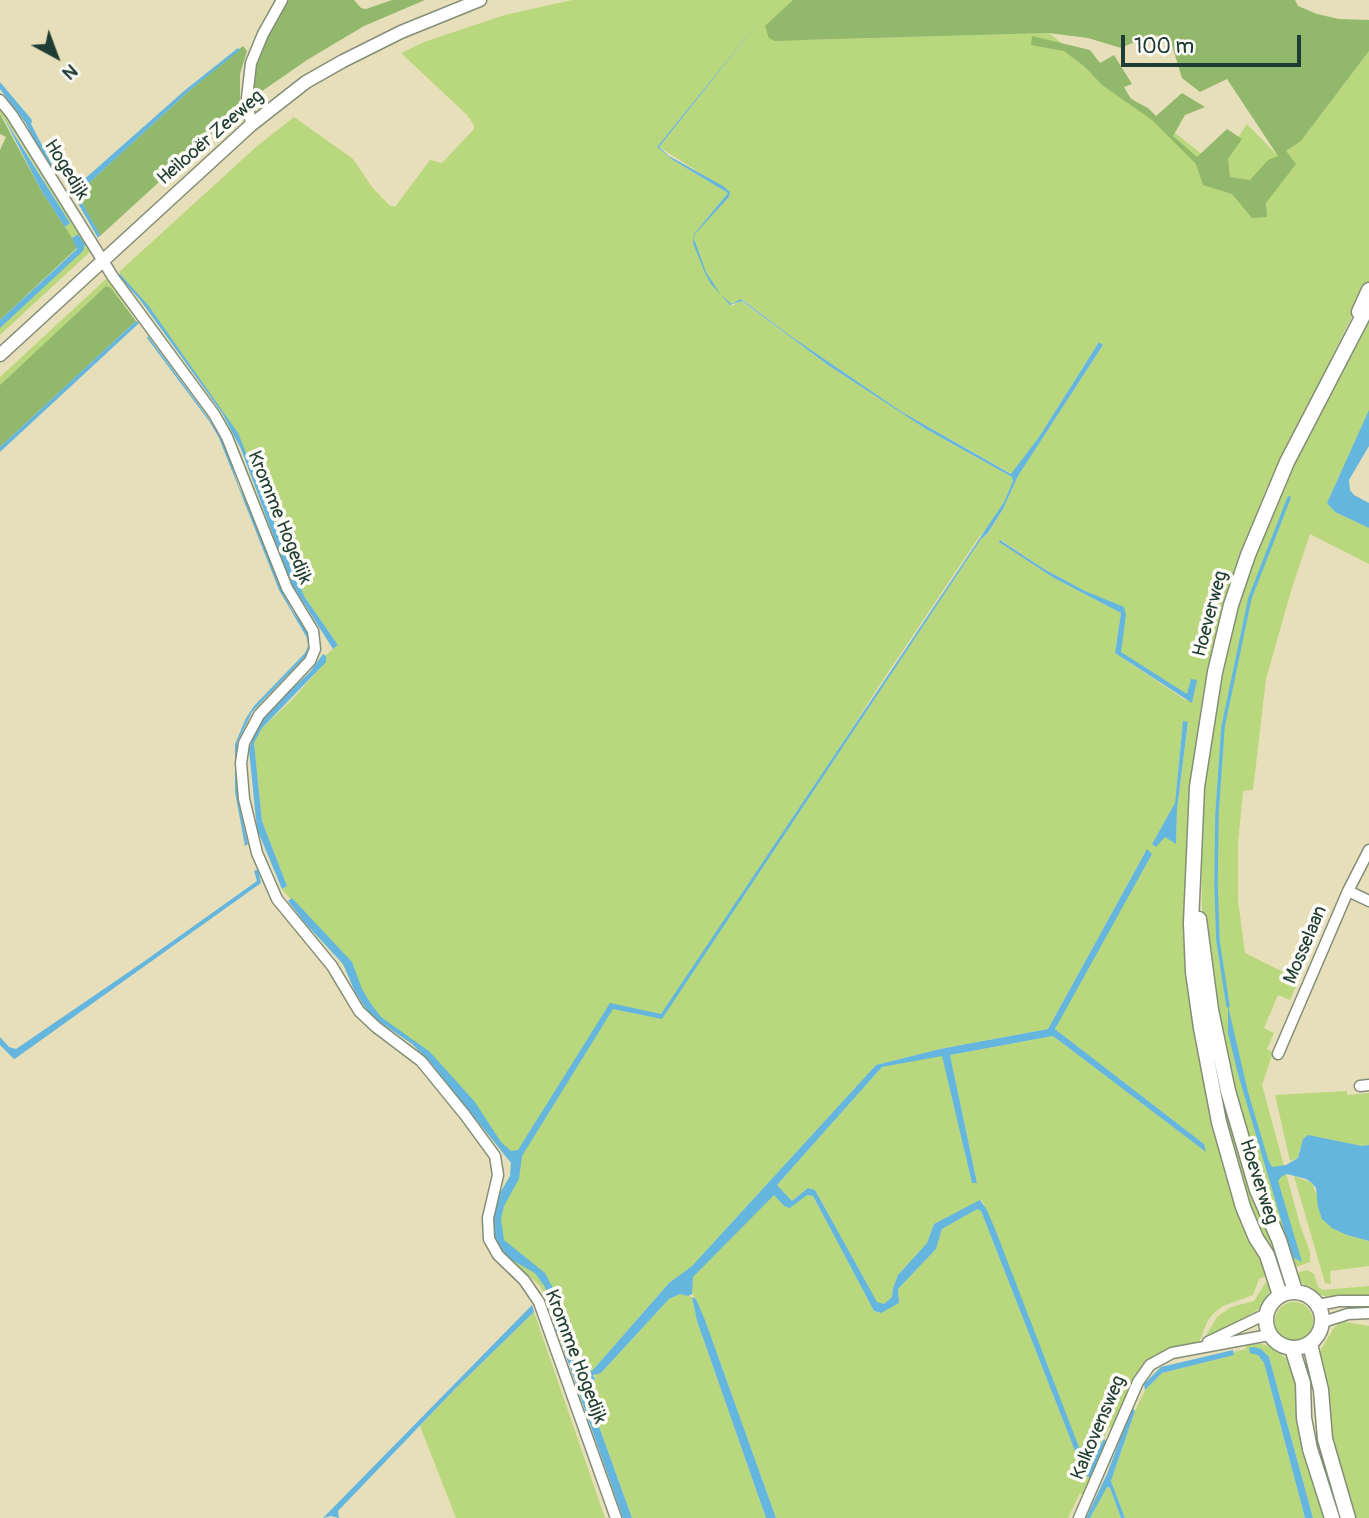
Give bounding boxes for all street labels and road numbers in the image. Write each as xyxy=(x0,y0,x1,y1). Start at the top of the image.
street label: Heilooër Zeeweg xyxy=(153,86,269,190)
street label: Hogedijk xyxy=(39,136,93,204)
street label: Kromme Hogedijk xyxy=(242,448,316,588)
street label: Hoeverweg xyxy=(1189,569,1233,659)
street label: Mosselaan xyxy=(1279,903,1333,987)
street label: Hoeverweg xyxy=(1234,1137,1282,1227)
street label: Kromme Hogedijk xyxy=(539,1287,611,1427)
street label: Kalkovensweg xyxy=(1067,1372,1131,1484)

